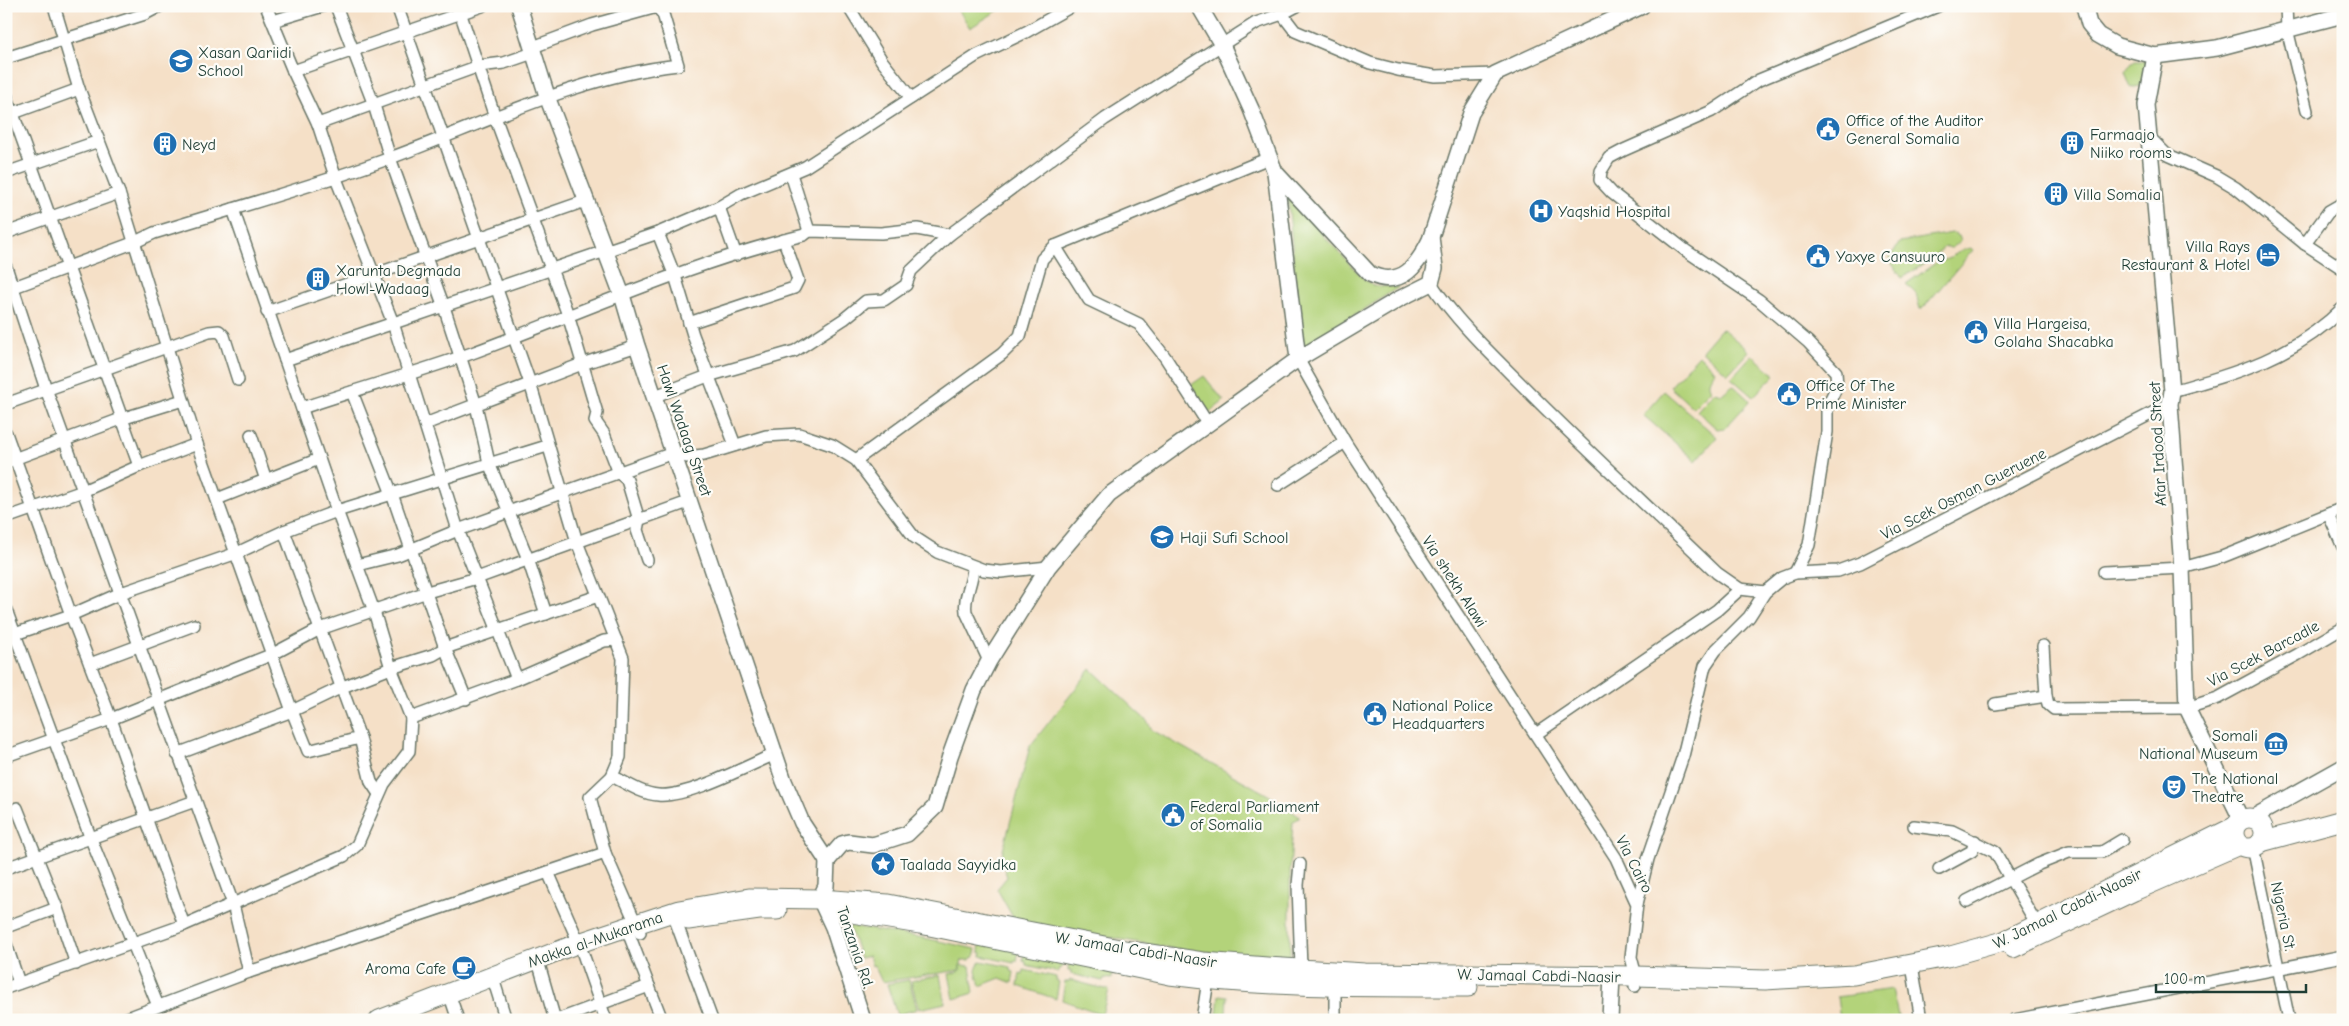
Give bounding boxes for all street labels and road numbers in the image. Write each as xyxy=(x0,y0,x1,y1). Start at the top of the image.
street label: Hawl Wadaag Street xyxy=(653,362,715,499)
street label: Afar Irdood Street xyxy=(2146,381,2170,507)
street label: Via Scek Osman Gueruene xyxy=(1878,444,2049,543)
street label: Via shekh Alawi xyxy=(1418,533,1490,630)
street label: Via Scek Barcadle xyxy=(2205,617,2322,691)
street label: Via Cairo xyxy=(1612,833,1656,896)
street label: W. Jamaal Cabdi-Naasir xyxy=(1990,865,2145,953)
street label: Nigeria St. xyxy=(2267,880,2299,952)
street label: Tanzania Rd. xyxy=(833,904,877,991)
street label: Makka al-Mukarama xyxy=(525,908,665,972)
street label: W. Jamaal Cabdi-Naasir xyxy=(1054,928,1219,972)
street label: W. Jamaal Cabdi-Naasir xyxy=(1457,966,1621,986)

